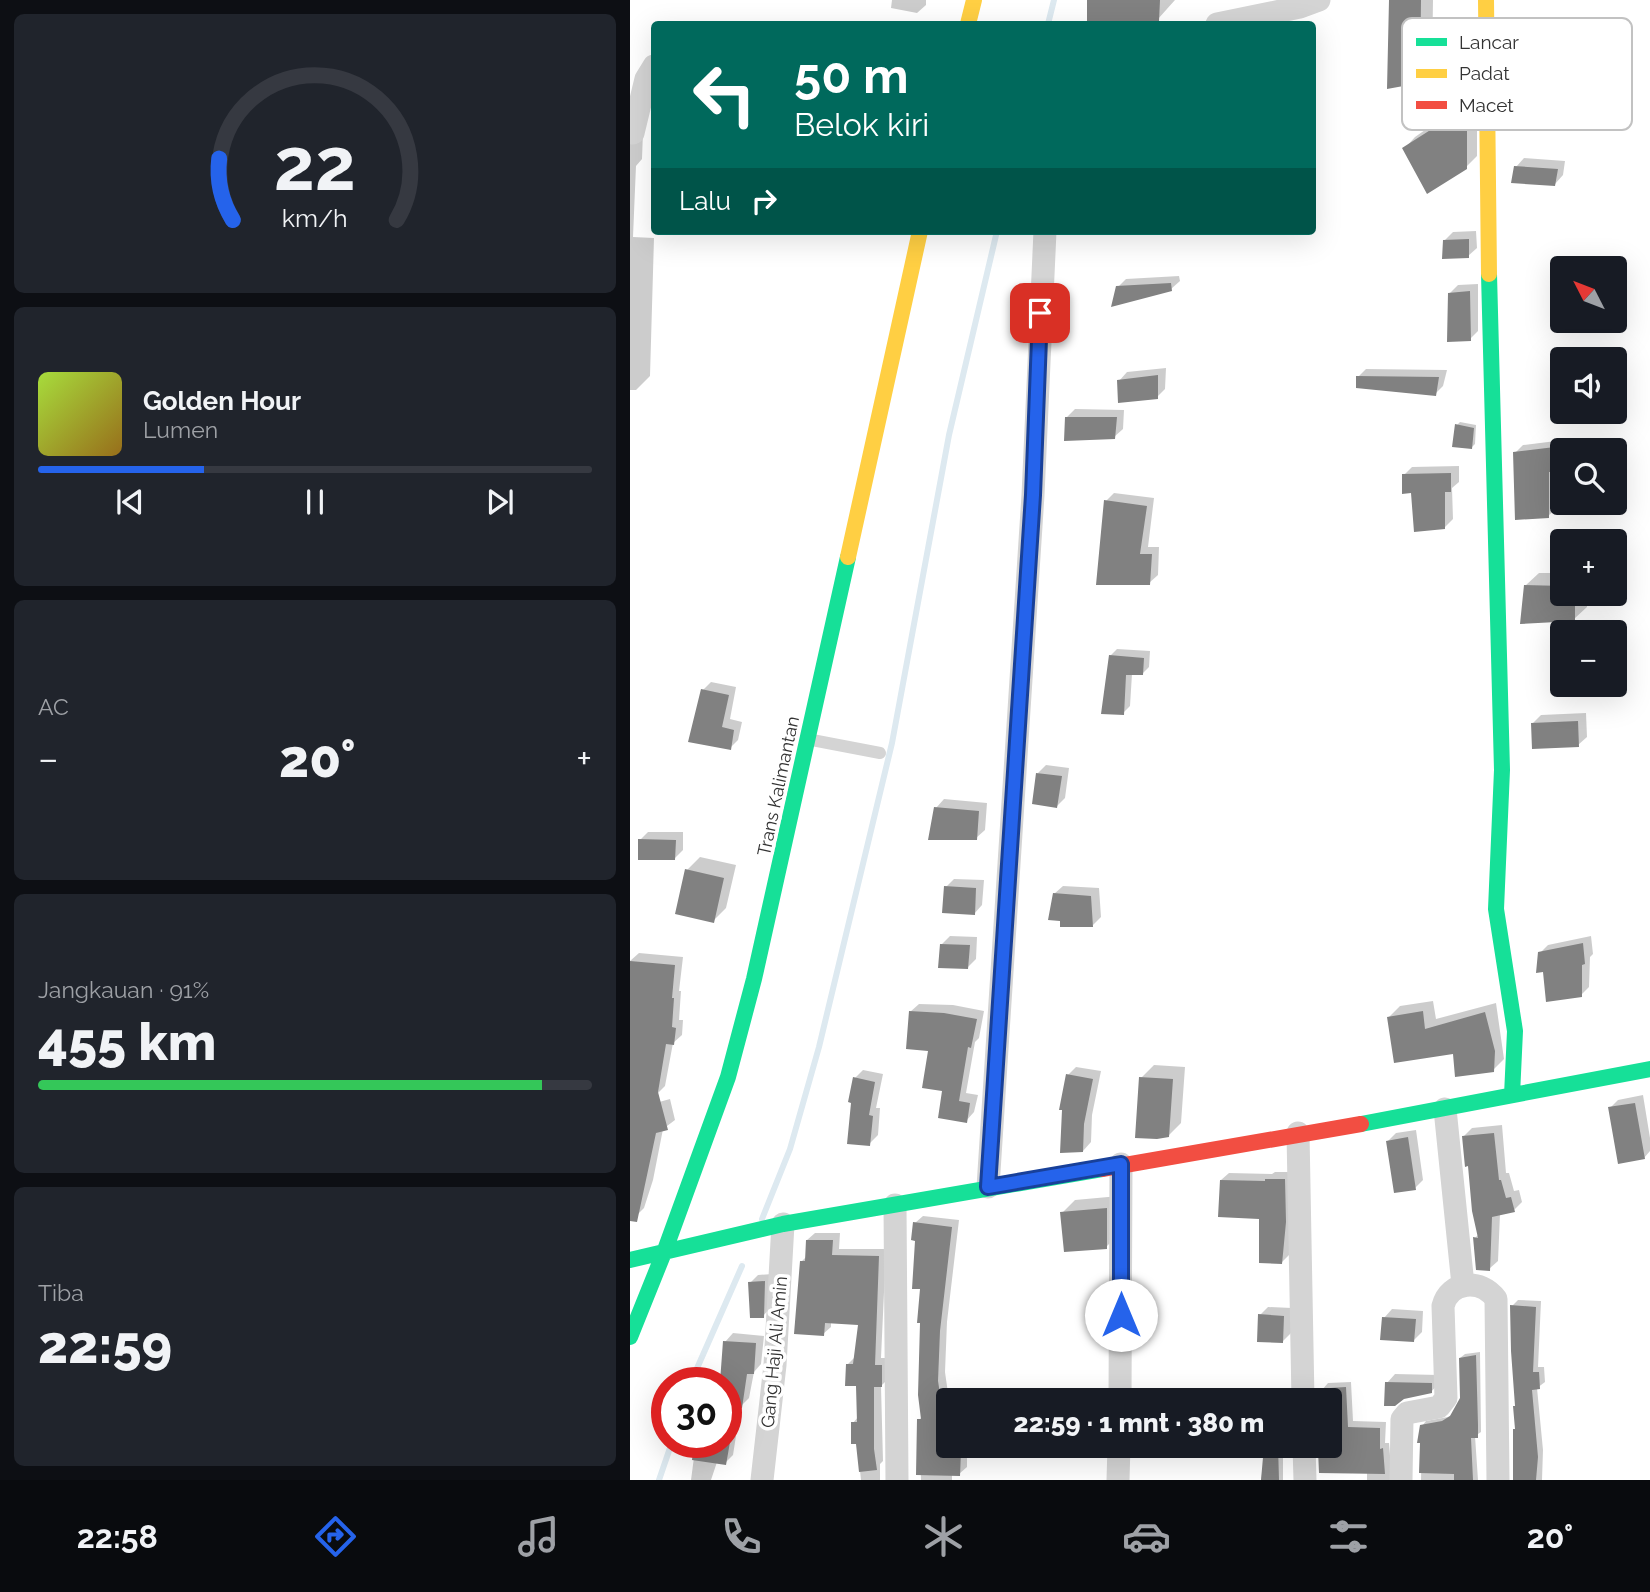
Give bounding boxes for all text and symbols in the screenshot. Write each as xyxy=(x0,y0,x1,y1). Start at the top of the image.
legend xyxy=(1402,18,1632,130)
text: Lancar xyxy=(1459,31,1519,53)
text: 50 m xyxy=(794,47,909,104)
icon: left xyxy=(679,49,770,140)
text: Padat xyxy=(1459,62,1510,84)
text: Macet xyxy=(1459,94,1514,116)
text: Belok kiri xyxy=(794,106,929,143)
text: 22 xyxy=(274,122,356,207)
icon: right xyxy=(745,182,783,220)
text: Lalu xyxy=(679,186,731,216)
text: km/h xyxy=(282,202,348,232)
north arrow xyxy=(1550,256,1628,332)
map controls xyxy=(1550,256,1627,697)
pin xyxy=(1010,283,1070,343)
icon: arrive xyxy=(1021,294,1059,332)
button: sound xyxy=(1550,347,1627,424)
text: Golden Hour xyxy=(143,386,301,416)
text: Lumen xyxy=(143,416,218,443)
button: search xyxy=(1550,438,1627,515)
icon: previous xyxy=(111,483,149,521)
icon: pause xyxy=(296,483,334,521)
icon: next xyxy=(481,483,519,521)
button: + xyxy=(1550,529,1627,606)
button: − xyxy=(1550,620,1627,697)
text: AC xyxy=(38,693,69,720)
street label: Trans Kalimantan xyxy=(753,714,803,858)
text: 20° xyxy=(279,728,356,789)
text: − xyxy=(38,736,58,781)
text: + xyxy=(576,736,592,781)
text: Jangkauan · 91% xyxy=(38,976,209,1003)
text: 455 km xyxy=(38,1011,216,1072)
street label: Gang Haji Ali Amin xyxy=(757,1275,791,1429)
position arrow xyxy=(1084,1278,1158,1352)
text: Tiba xyxy=(38,1279,84,1306)
text: 22:59 xyxy=(38,1314,172,1375)
speed limit sign: 30 xyxy=(651,1367,742,1458)
text: 22:59 · 1 mnt · 380 m xyxy=(1014,1408,1264,1438)
icon: directions xyxy=(311,1512,360,1561)
icon: music xyxy=(514,1512,563,1561)
icon: phone xyxy=(717,1512,766,1561)
icon: climate xyxy=(919,1512,968,1561)
icon: car xyxy=(1122,1512,1171,1561)
icon: filters xyxy=(1324,1512,1373,1561)
text: 22:58 xyxy=(77,1518,158,1555)
text: 20° xyxy=(1527,1518,1573,1555)

